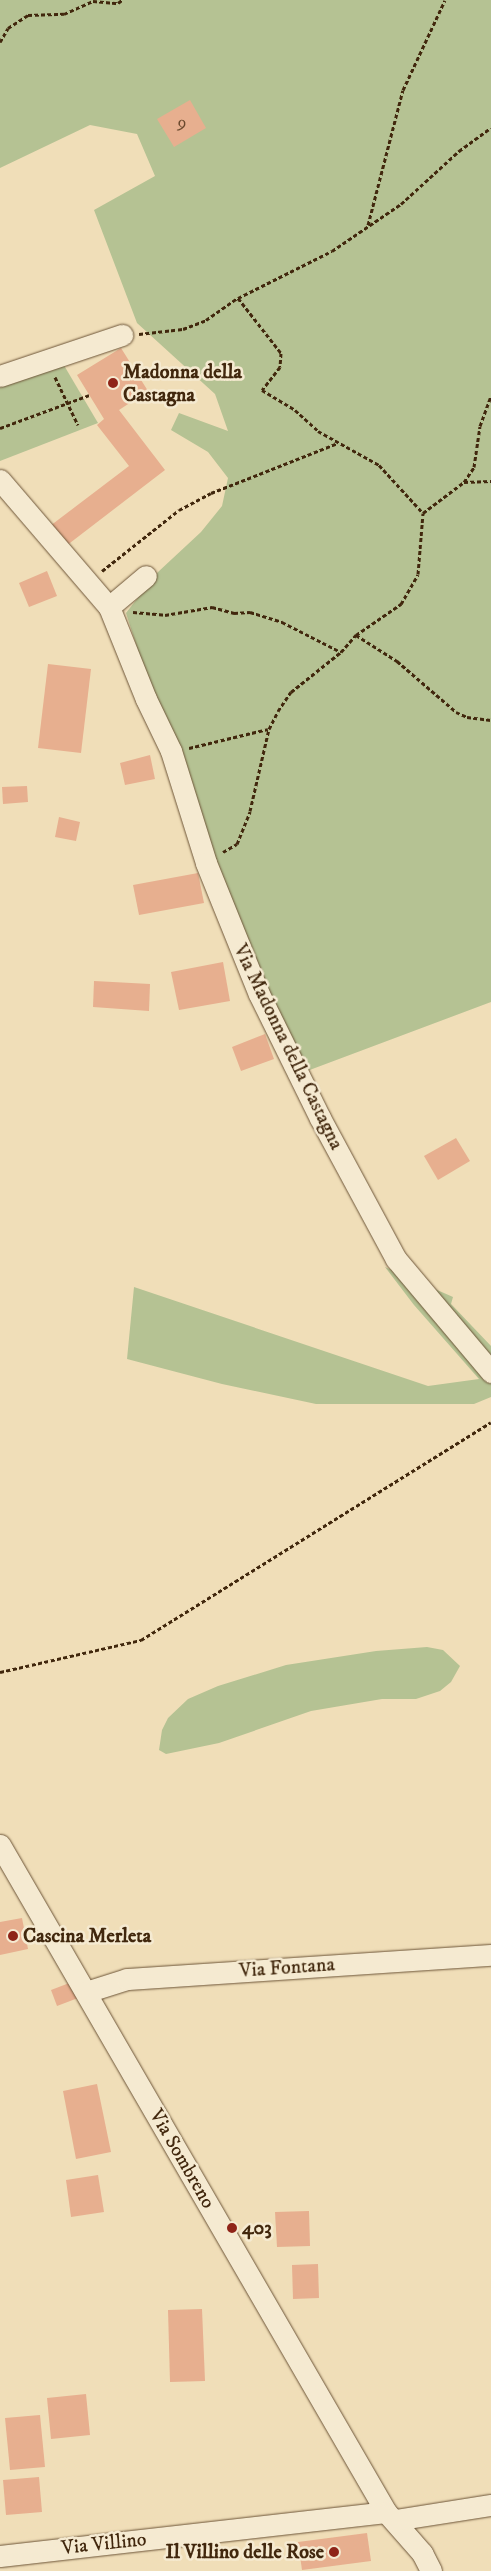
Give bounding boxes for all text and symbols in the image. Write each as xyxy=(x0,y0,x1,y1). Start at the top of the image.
house number: 9 xyxy=(178,112,186,134)
place label: Madonna della Castagna xyxy=(123,360,242,407)
marker: Madonna della Castagna xyxy=(107,377,119,389)
street label: Via Madonna della Castagna xyxy=(228,940,348,1154)
place label: Cascina Merleta xyxy=(23,1924,151,1948)
marker: Cascina Merleta xyxy=(7,1930,19,1942)
street label: Via Fontana xyxy=(238,1953,336,1983)
street label: Via Sombreno xyxy=(144,2105,220,2213)
place label: 403 xyxy=(242,2216,272,2240)
marker: 403 xyxy=(226,2222,238,2234)
street label: Via Villino xyxy=(60,2528,148,2560)
place label: Il Villino delle Rose xyxy=(166,2540,324,2564)
marker: Il Villino delle Rose xyxy=(328,2546,340,2558)

